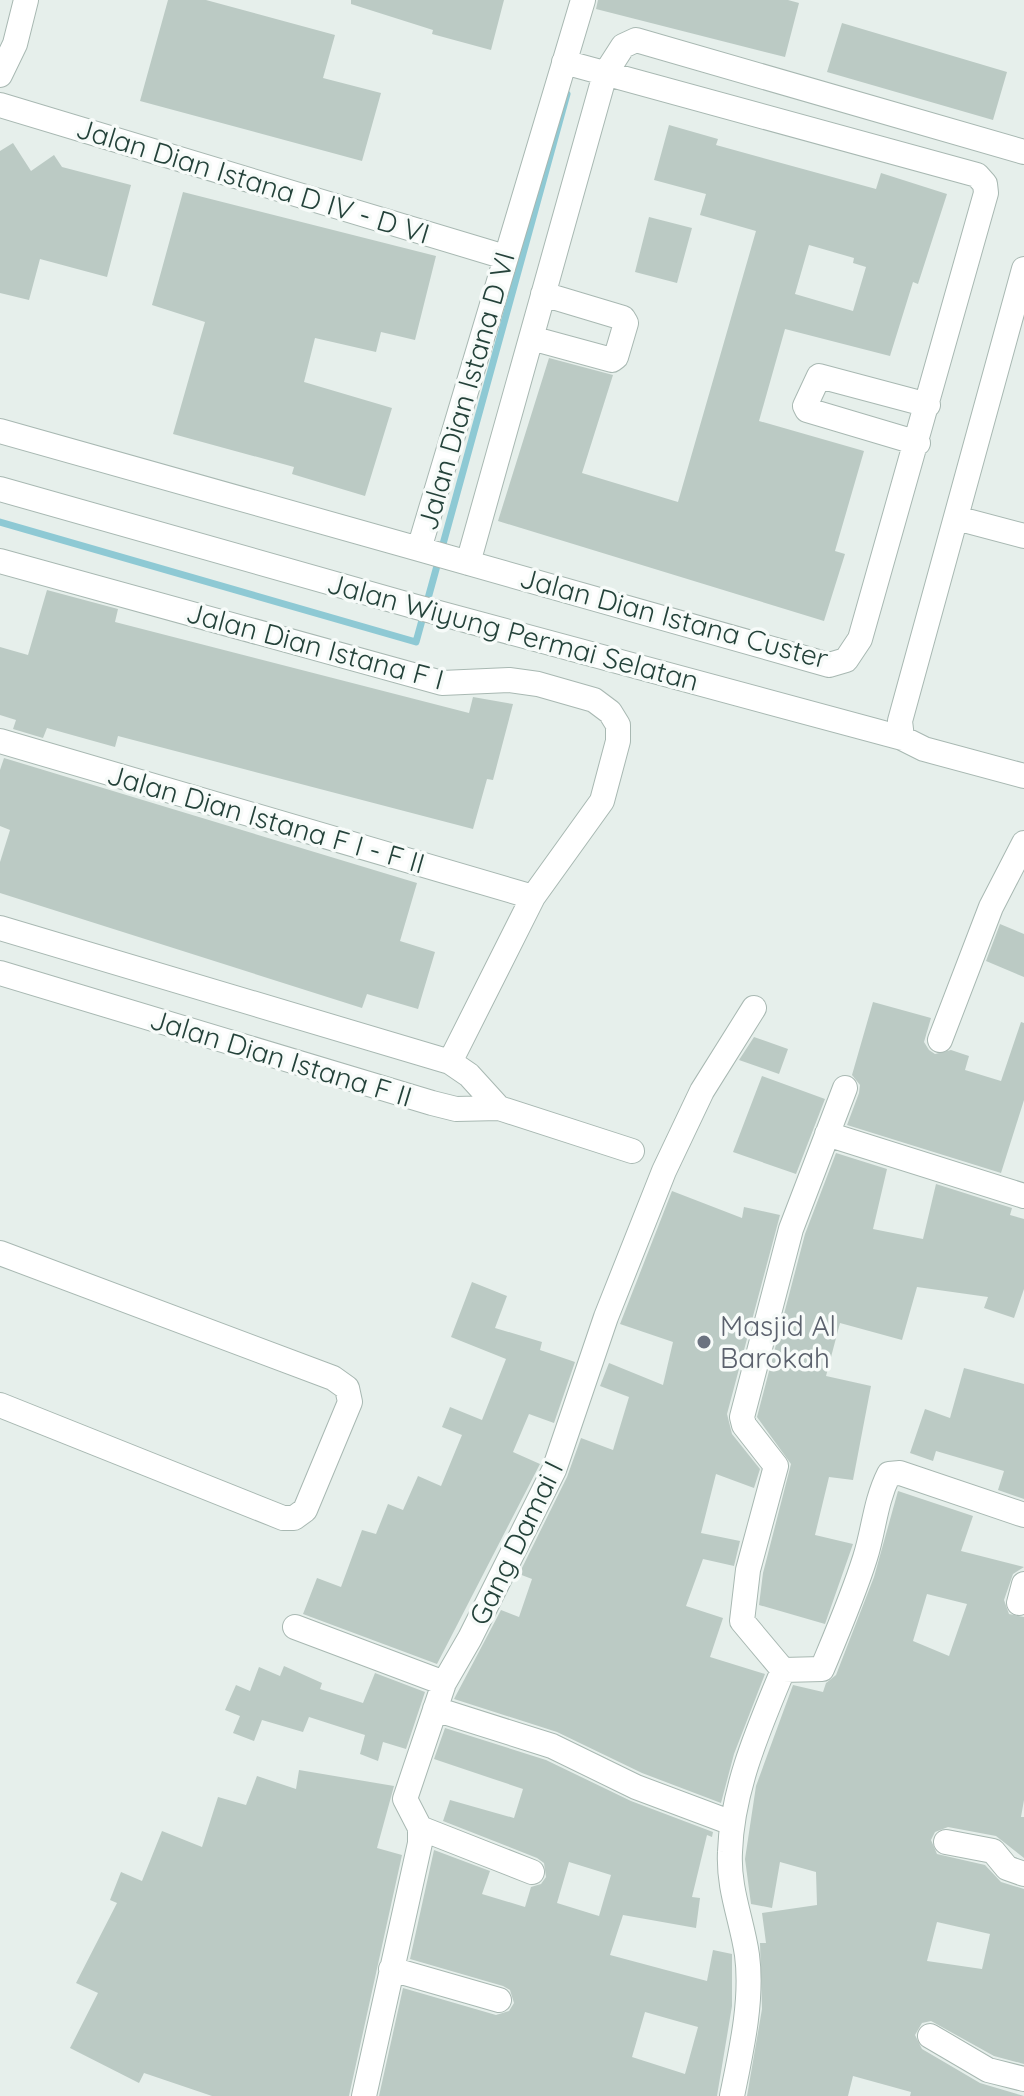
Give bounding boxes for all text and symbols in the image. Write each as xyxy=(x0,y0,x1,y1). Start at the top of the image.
street label: Jalan Dian Istana D IV - D VI xyxy=(72,110,434,251)
street label: Jalan Dian Istana D VI xyxy=(409,248,522,534)
street label: Jalan Dian Istana Custer xyxy=(516,559,832,676)
street label: Jalan Wiyung Permai Selatan xyxy=(324,565,703,698)
street label: Jalan Dian Istana F I xyxy=(183,594,448,697)
street label: Jalan Dian Istana F I - F II xyxy=(103,756,429,881)
street label: Jalan Dian Istana F II xyxy=(146,1001,416,1114)
place label: Masjid Al Barokah xyxy=(720,1308,836,1375)
marker: Masjid Al Barokah xyxy=(695,1333,713,1351)
street label: Gang Damai I xyxy=(461,1455,570,1631)

